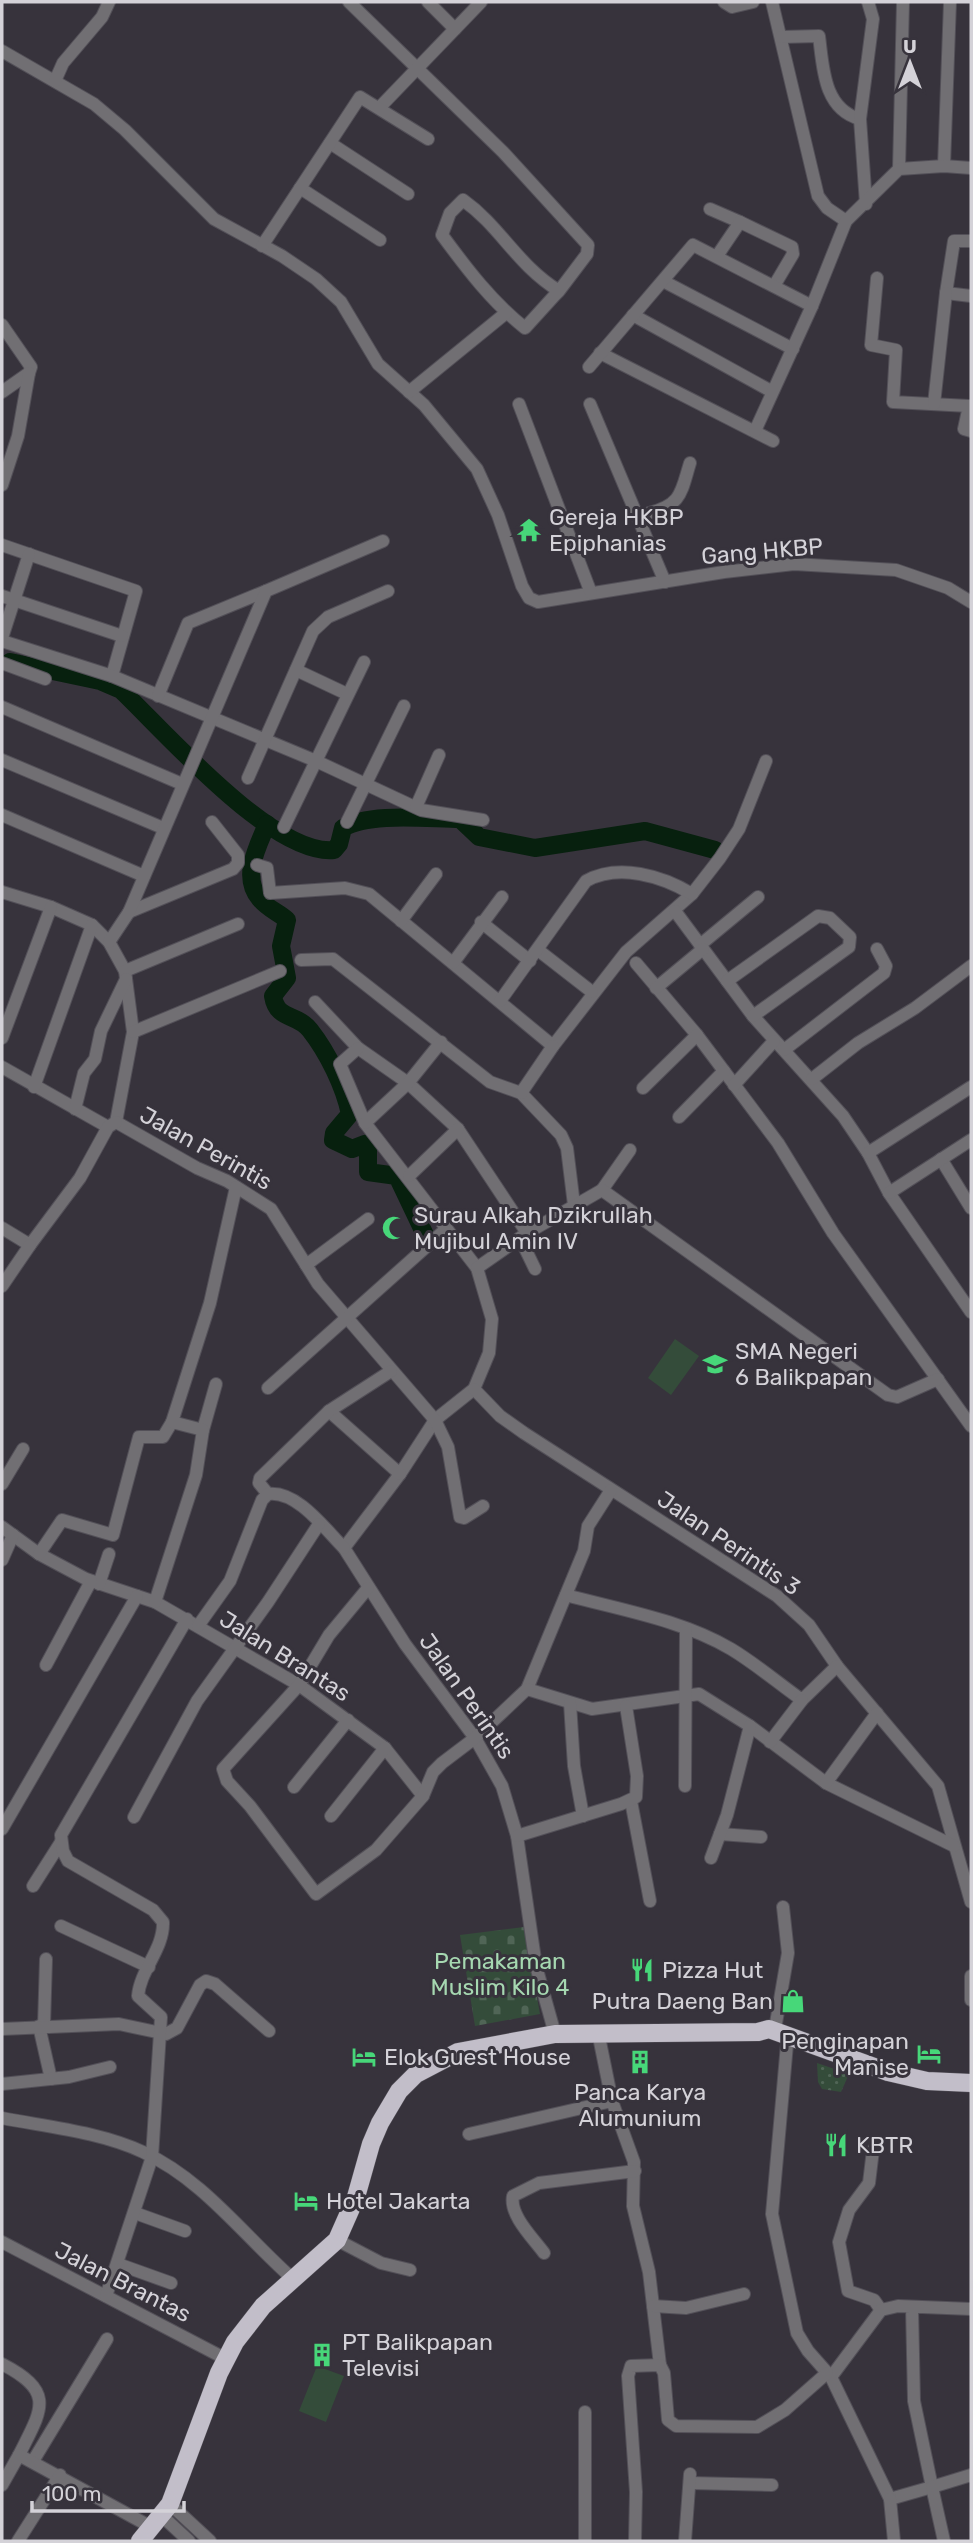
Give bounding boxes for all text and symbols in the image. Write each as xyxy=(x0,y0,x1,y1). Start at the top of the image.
north arrow xyxy=(875,28,945,98)
text: U xyxy=(903,35,917,58)
place label: Gereja HKBP Epiphanias xyxy=(549,503,684,557)
temple icon: Gereja HKBP Epiphanias xyxy=(515,516,543,544)
street label: Gang HKBP xyxy=(700,532,824,570)
street label: Jalan Perintis xyxy=(135,1100,277,1196)
place label: Surau Alkah Dzikrullah Mujibul Amin IV xyxy=(414,1201,653,1255)
mosque icon: Surau Alkah Dzikrullah Mujibul Amin IV xyxy=(380,1214,408,1242)
place label: SMA Negeri 6 Balikpapan xyxy=(735,1337,872,1391)
school or university icon: SMA Negeri 6 Balikpapan xyxy=(701,1350,729,1378)
street label: Jalan Perintis 3 xyxy=(652,1485,806,1601)
street label: Jalan Brantas xyxy=(214,1605,356,1707)
street label: Jalan Perintis xyxy=(413,1628,521,1764)
park label: Pemakaman Muslim Kilo 4 xyxy=(430,1947,570,2001)
restaurant icon: Pizza Hut xyxy=(628,1956,656,1984)
place label: Pizza Hut xyxy=(662,1956,763,1984)
place label: Putra Daeng Ban xyxy=(592,1987,773,2015)
shop icon: Putra Daeng Ban xyxy=(779,1987,807,2015)
place label: Penginapan Manise xyxy=(781,2027,909,2081)
hotel icon: Penginapan Manise xyxy=(915,2040,943,2068)
hotel icon: Elok Guest House xyxy=(350,2043,378,2071)
place label: Elok Guest House xyxy=(384,2043,571,2071)
building icon: Panca Karya Alumunium xyxy=(626,2048,654,2076)
place label: Panca Karya Alumunium xyxy=(574,2078,706,2132)
restaurant icon: KBTR xyxy=(822,2131,850,2159)
place label: KBTR xyxy=(856,2131,913,2159)
hotel icon: Hotel Jakarta xyxy=(292,2187,320,2215)
place label: Hotel Jakarta xyxy=(326,2187,471,2215)
street label: Jalan Brantas xyxy=(50,2236,196,2328)
place label: PT Balikpapan Televisi xyxy=(342,2328,493,2382)
building icon: PT Balikpapan Televisi xyxy=(308,2341,336,2369)
scale bar xyxy=(32,2470,184,2514)
text: 100 m xyxy=(42,2481,101,2506)

